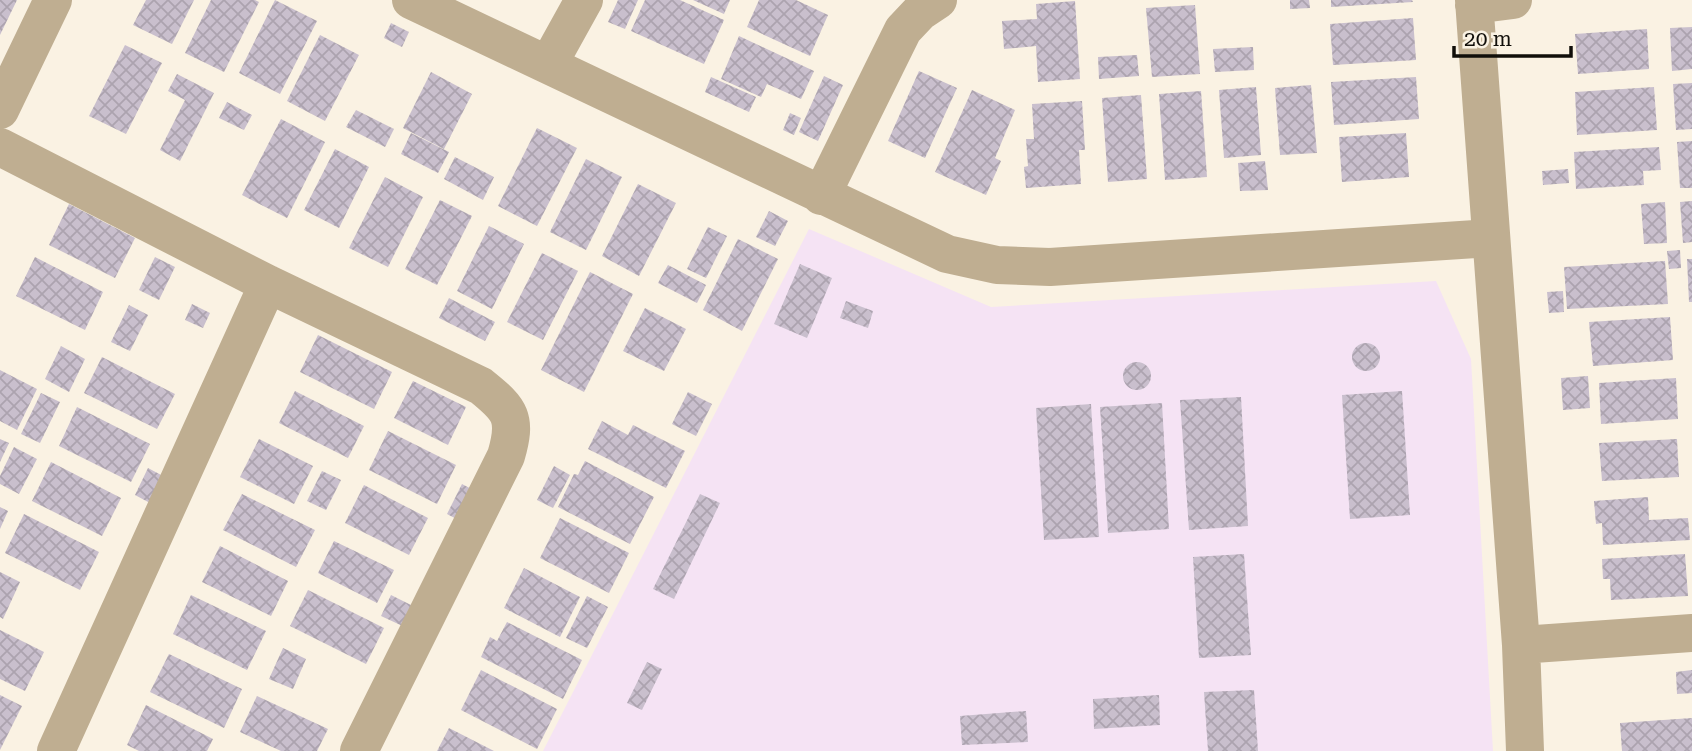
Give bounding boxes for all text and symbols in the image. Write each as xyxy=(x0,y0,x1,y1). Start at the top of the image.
scale bar xyxy=(1454,14,1571,58)
text: 20 m xyxy=(1464,27,1512,51)

